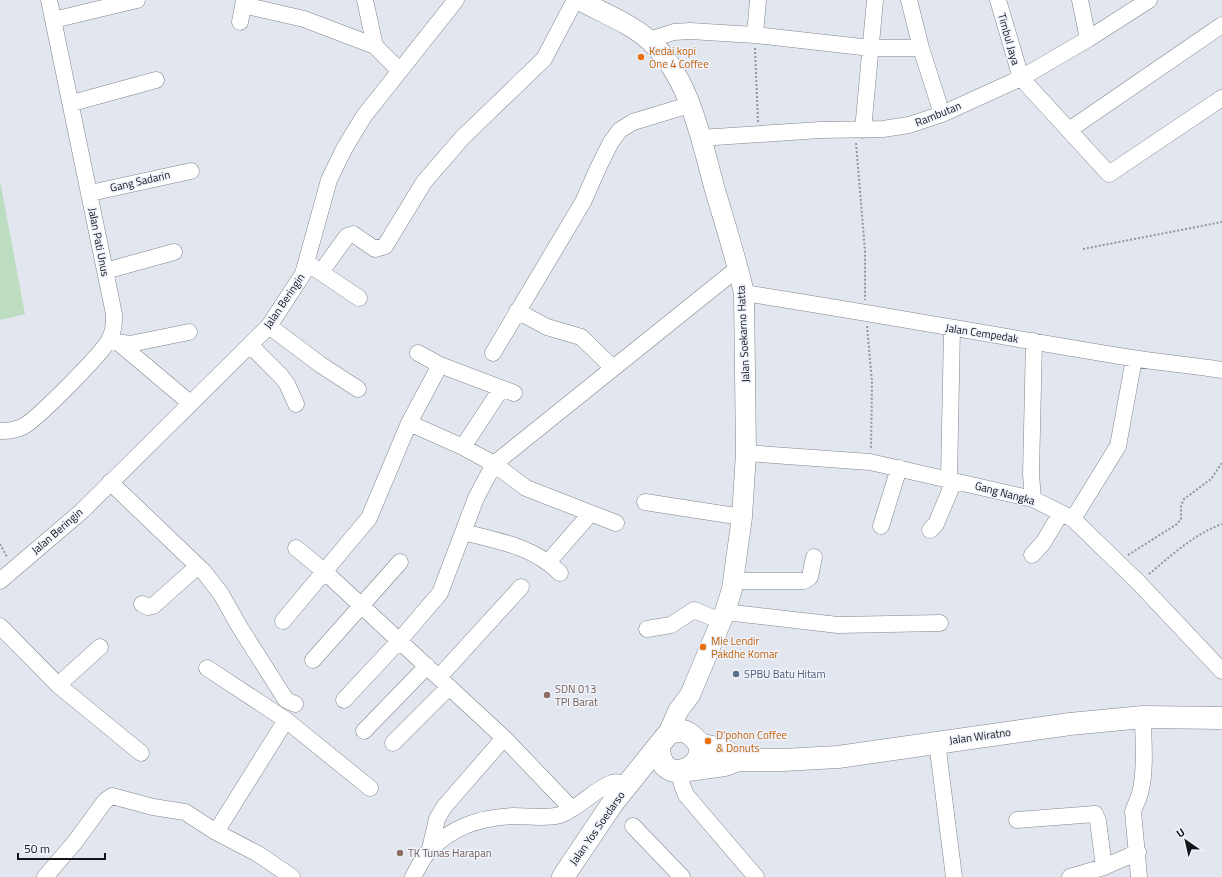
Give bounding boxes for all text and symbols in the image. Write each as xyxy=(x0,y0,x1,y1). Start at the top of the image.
street label: Timbul Jaya xyxy=(994,11,1024,67)
place label: Kedai kopi One 4 Coffee xyxy=(649,43,709,72)
marker: Kedai kopi One 4 Coffee xyxy=(636,52,646,62)
street label: Rambutan xyxy=(913,97,964,130)
street label: Gang Sadarin xyxy=(108,166,172,196)
street label: Jalan Pati Unus xyxy=(84,206,114,278)
street label: Jalan Beringin xyxy=(260,270,308,332)
street label: Jalan Soekarno Hatta xyxy=(732,285,754,383)
street label: Jalan Cempedak xyxy=(944,319,1020,347)
street label: Gang Nangka xyxy=(973,477,1037,509)
street label: Jalan Beringin xyxy=(28,504,86,558)
place label: Mie Lendir Pakdhe Komar xyxy=(711,633,778,662)
marker: Mie Lendir Pakdhe Komar xyxy=(698,642,708,652)
place label: SPBU Batu Hitam xyxy=(744,666,826,682)
marker: SPBU Batu Hitam xyxy=(731,669,741,679)
place label: SDN 013 TPI Barat xyxy=(555,681,598,710)
marker: SDN 013 TPI Barat xyxy=(542,690,552,700)
street label: Jalan Wiratno xyxy=(948,724,1012,748)
place label: D'pohon Coffee & Donuts xyxy=(716,727,787,756)
marker: D'pohon Coffee & Donuts xyxy=(703,736,713,746)
street label: Jalan Yos Soedarso xyxy=(566,788,629,868)
north arrow xyxy=(1166,821,1206,861)
text: U xyxy=(1173,824,1188,841)
scale bar xyxy=(18,835,105,861)
text: 50 m xyxy=(24,839,50,858)
place label: TK Tunas Harapan xyxy=(408,845,492,861)
marker: TK Tunas Harapan xyxy=(395,848,405,858)

